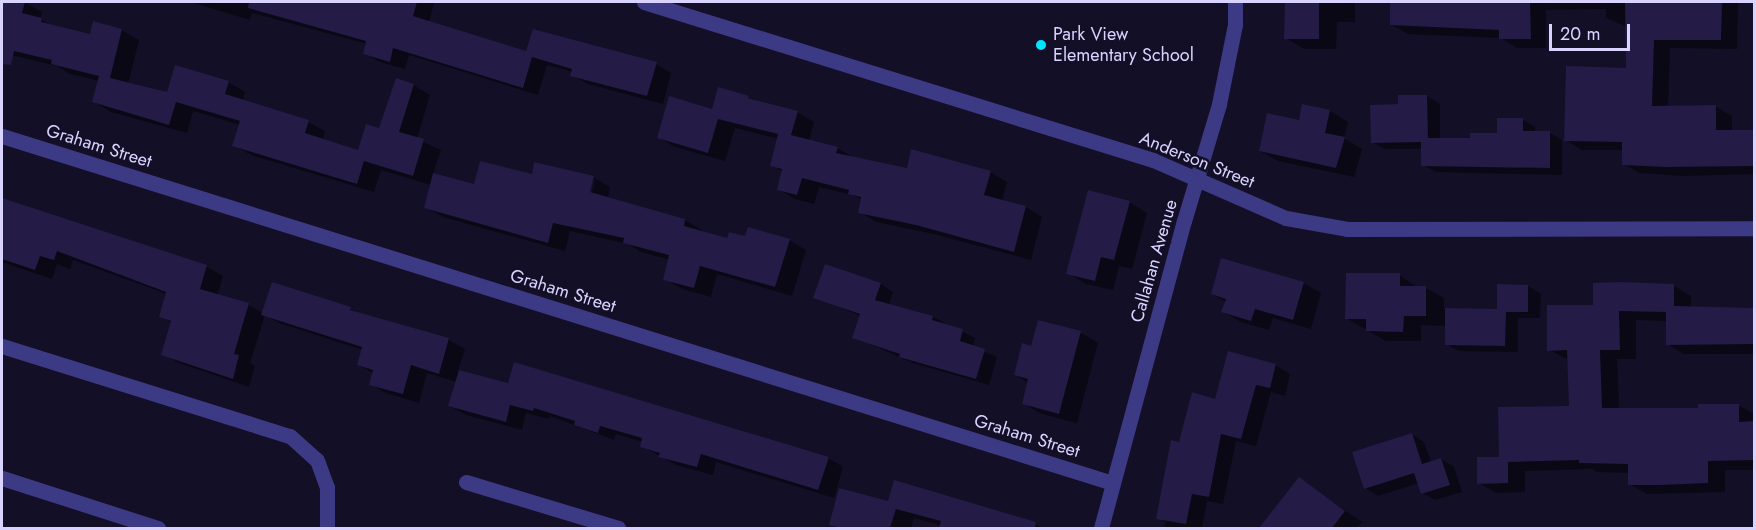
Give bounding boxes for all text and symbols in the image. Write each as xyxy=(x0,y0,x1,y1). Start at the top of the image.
scale bar xyxy=(1552,12,1633,50)
text: 20 m xyxy=(1560,21,1600,47)
place label: Park View Elementary School xyxy=(1053,24,1194,66)
marker: Park View Elementary School xyxy=(1034,38,1048,52)
street label: Graham Street xyxy=(44,120,154,172)
street label: Anderson Street xyxy=(1136,127,1258,193)
street label: Callahan Avenue xyxy=(1126,197,1182,325)
street label: Graham Street xyxy=(508,265,618,317)
street label: Graham Street xyxy=(972,410,1082,462)

